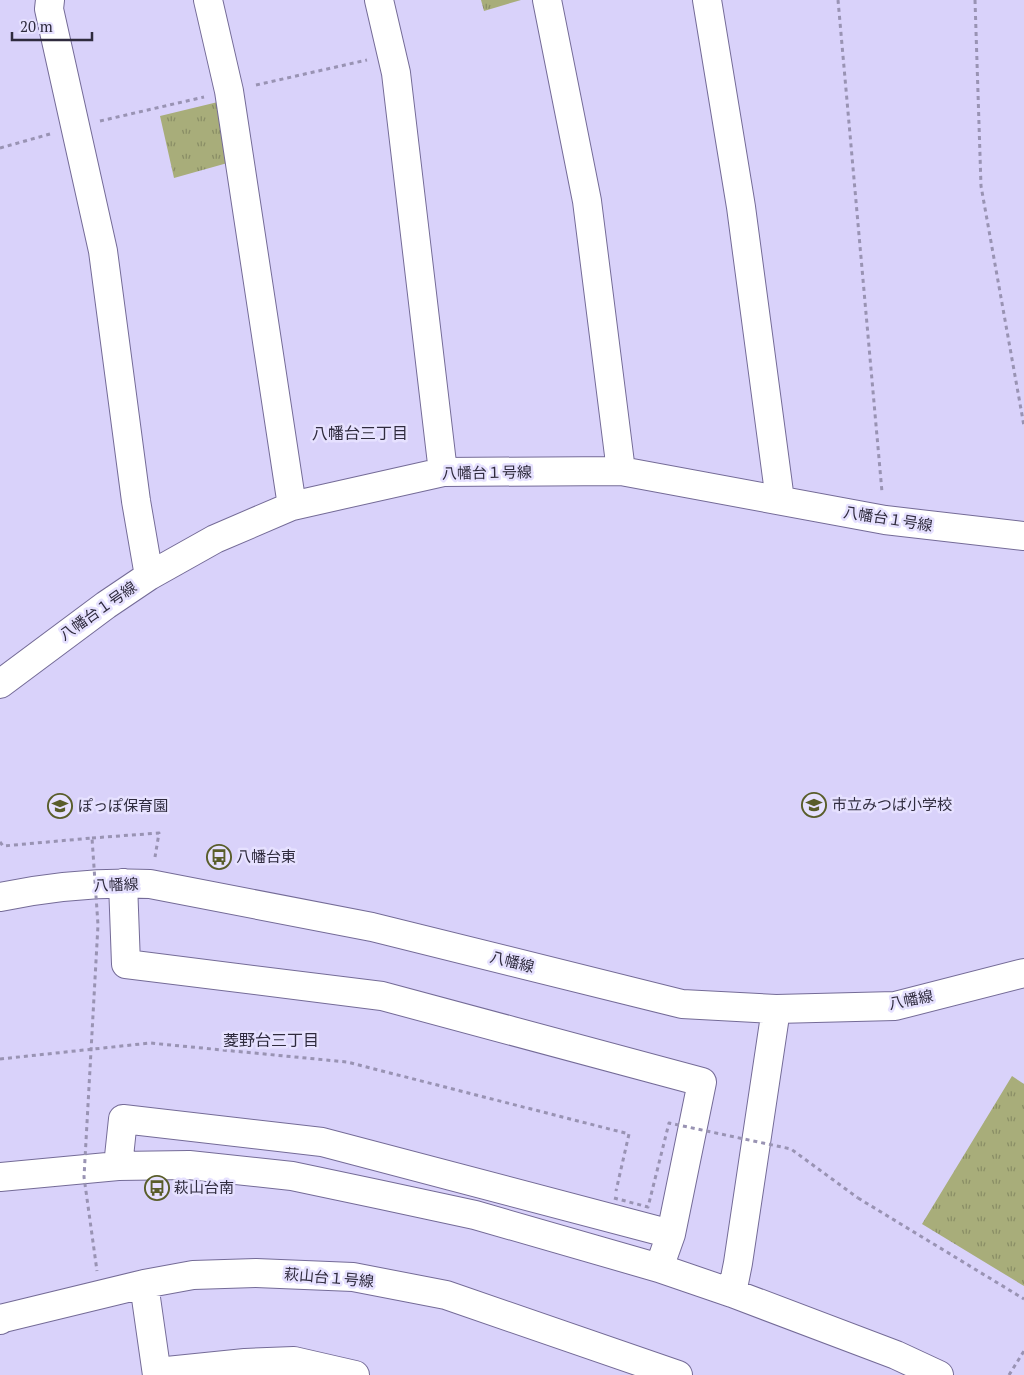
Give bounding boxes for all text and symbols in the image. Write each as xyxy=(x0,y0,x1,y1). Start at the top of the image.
scale bar xyxy=(12,10,92,42)
text: 20 m xyxy=(20,16,53,36)
district label: 八幡台三丁目 xyxy=(312,422,408,444)
street label: 八幡台１号線 xyxy=(442,461,532,483)
street label: 八幡台１号線 xyxy=(842,501,934,535)
street label: 八幡台１号線 xyxy=(55,576,140,644)
school or university icon: 市立みつば小学校 xyxy=(801,792,827,818)
school or university icon: ぽっぽ保育園 xyxy=(47,793,73,819)
place label: 市立みつば小学校 xyxy=(832,794,952,814)
place label: ぽっぽ保育園 xyxy=(78,795,168,815)
bus stop icon: 八幡台東 xyxy=(206,844,232,870)
place label: 八幡台東 xyxy=(236,846,296,866)
street label: 八幡線 xyxy=(93,873,139,895)
street label: 八幡線 xyxy=(488,946,537,976)
street label: 八幡線 xyxy=(887,985,935,1013)
district label: 菱野台三丁目 xyxy=(223,1029,319,1051)
bus stop icon: 萩山台南 xyxy=(144,1175,170,1201)
place label: 萩山台南 xyxy=(174,1177,234,1197)
street label: 萩山台１号線 xyxy=(283,1263,375,1291)

